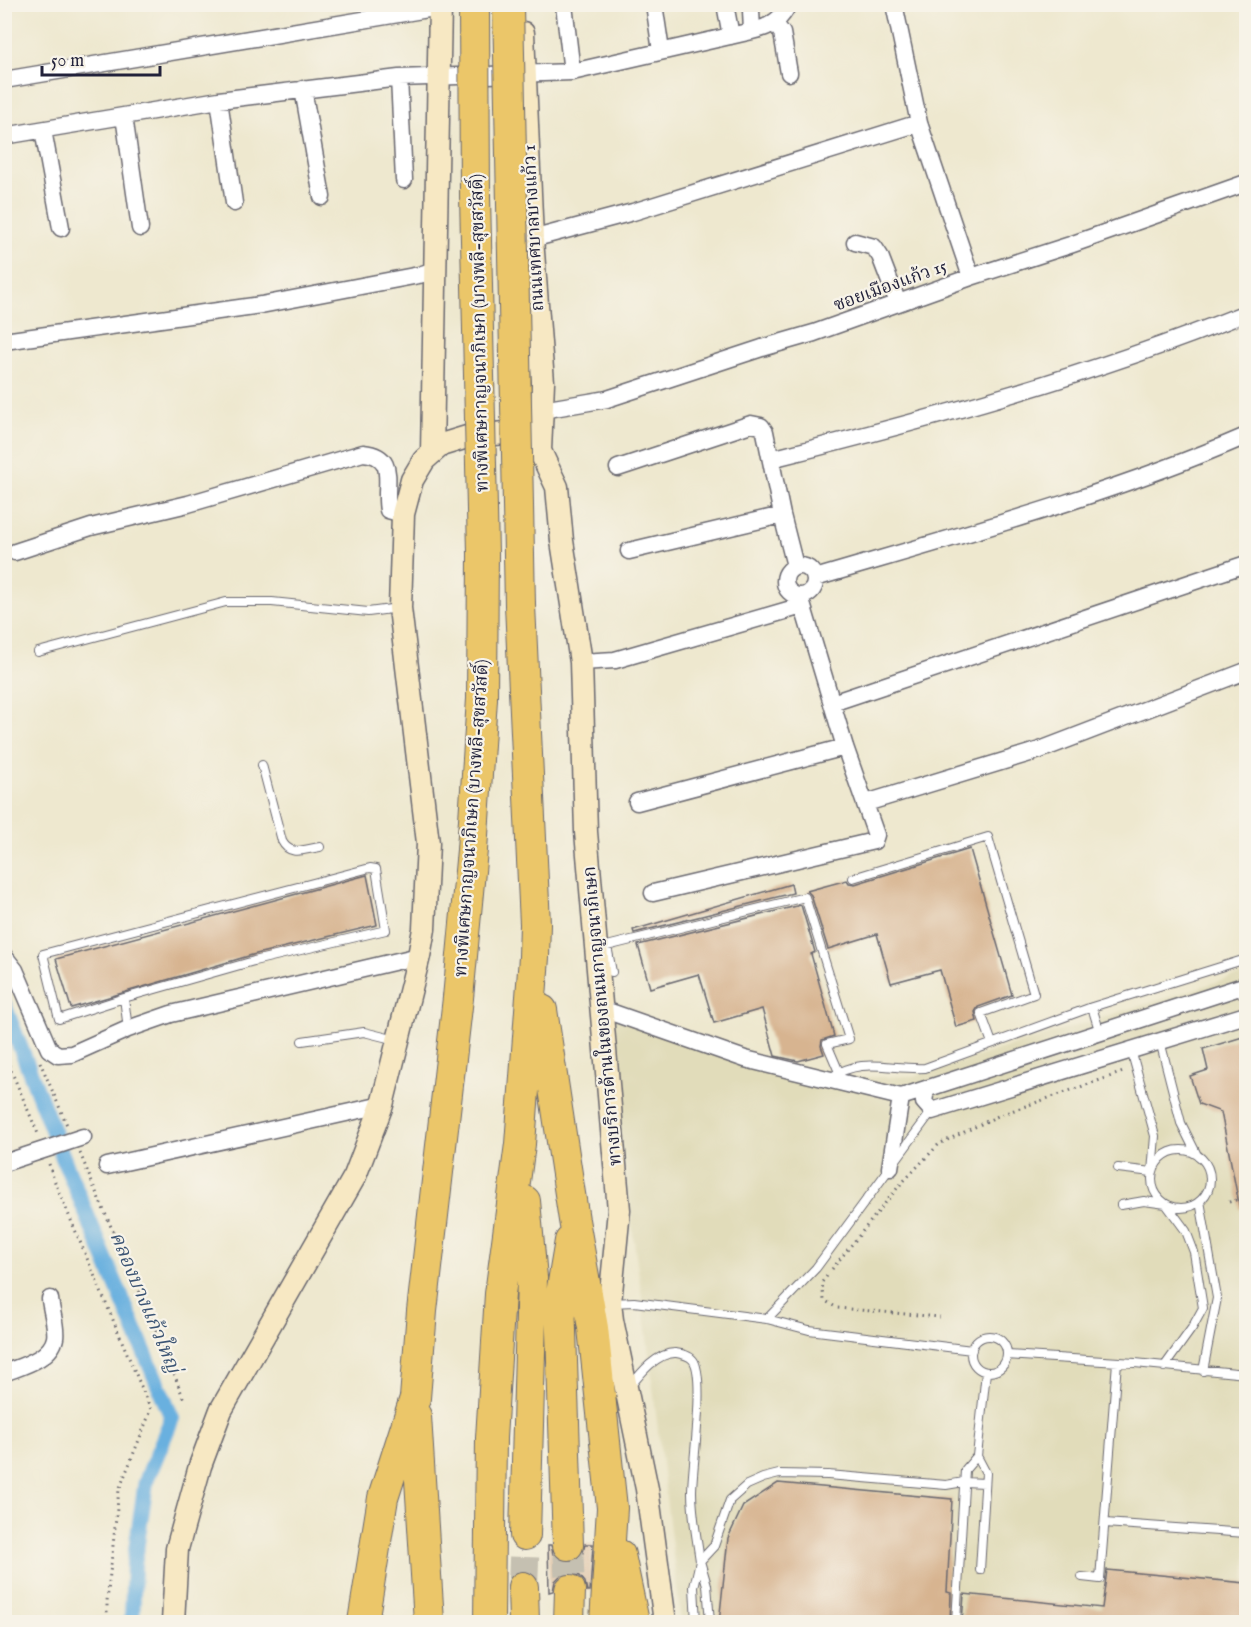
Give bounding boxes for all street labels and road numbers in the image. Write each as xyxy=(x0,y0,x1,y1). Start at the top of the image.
street label: ถนนเทศบาลบางแก้ว 1 xyxy=(519,144,550,312)
street label: ทางพิเศษกาญจนาภิเษก (บางพลี-สุขสวัสดิ์) xyxy=(463,174,495,492)
street label: ซอยเมืองแก้ว 15 xyxy=(831,255,951,318)
street label: ทางพิเศษกาญจนาภิเษก (บางพลี-สุขสวัสดิ์) xyxy=(446,658,495,978)
street label: ทางบริการด้านในของถนนกาญจนาภิเษก xyxy=(577,865,628,1167)

